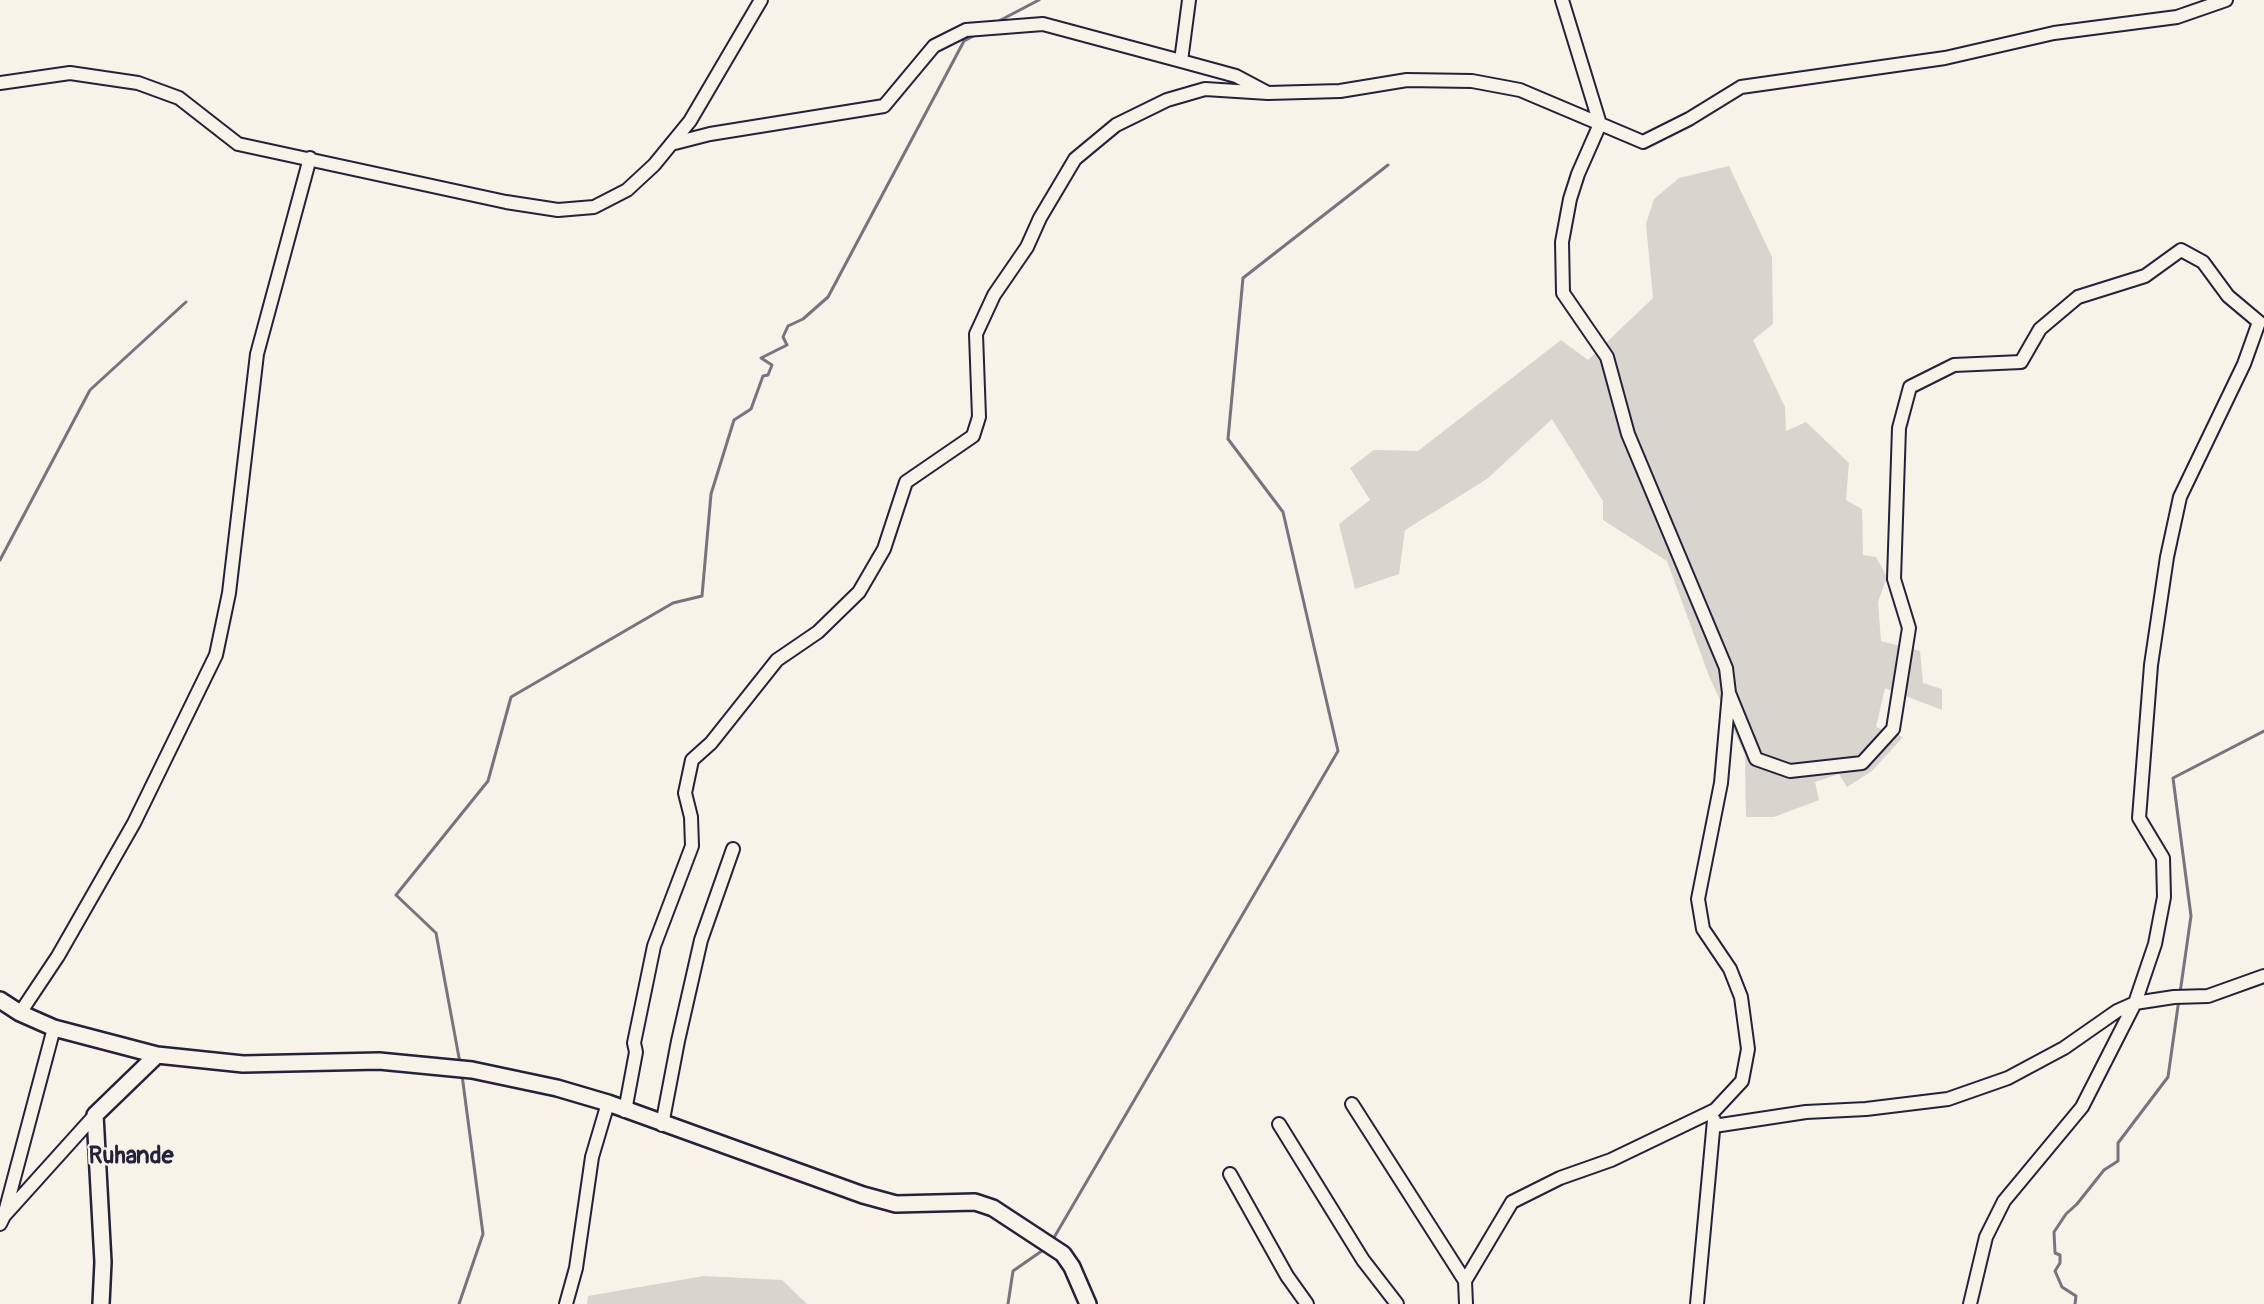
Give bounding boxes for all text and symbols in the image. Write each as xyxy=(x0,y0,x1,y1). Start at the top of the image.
district label: Ruhande xyxy=(88,1143,174,1171)

